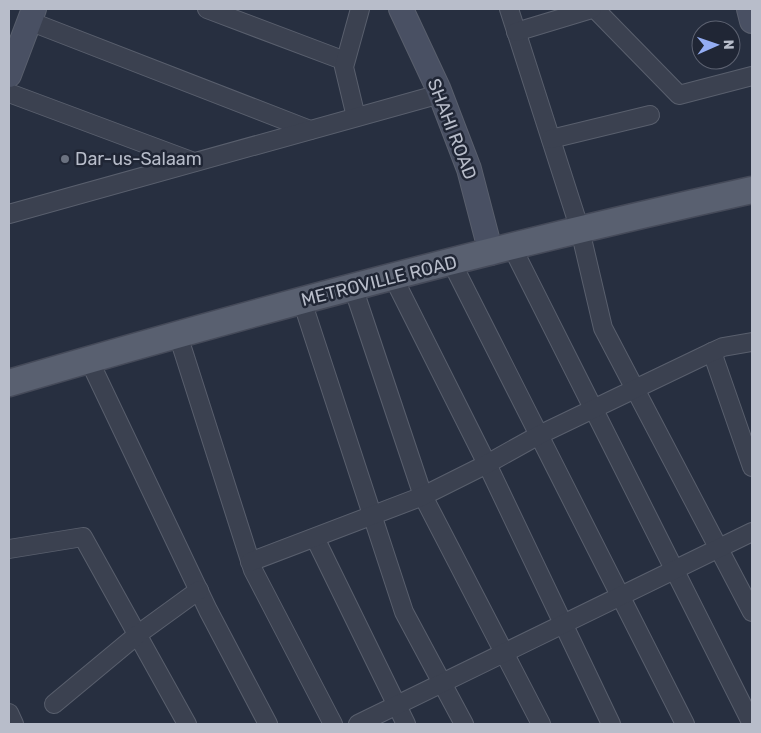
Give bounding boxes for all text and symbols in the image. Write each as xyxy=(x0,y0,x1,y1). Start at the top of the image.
north arrow xyxy=(691,20,741,70)
text: N xyxy=(720,39,737,50)
street label: SHAHI ROAD xyxy=(423,75,481,183)
place label: Dar-us-Salaam xyxy=(75,148,202,170)
marker: Dar-us-Salaam xyxy=(59,153,71,165)
street label: METROVILLE ROAD xyxy=(299,251,459,311)

